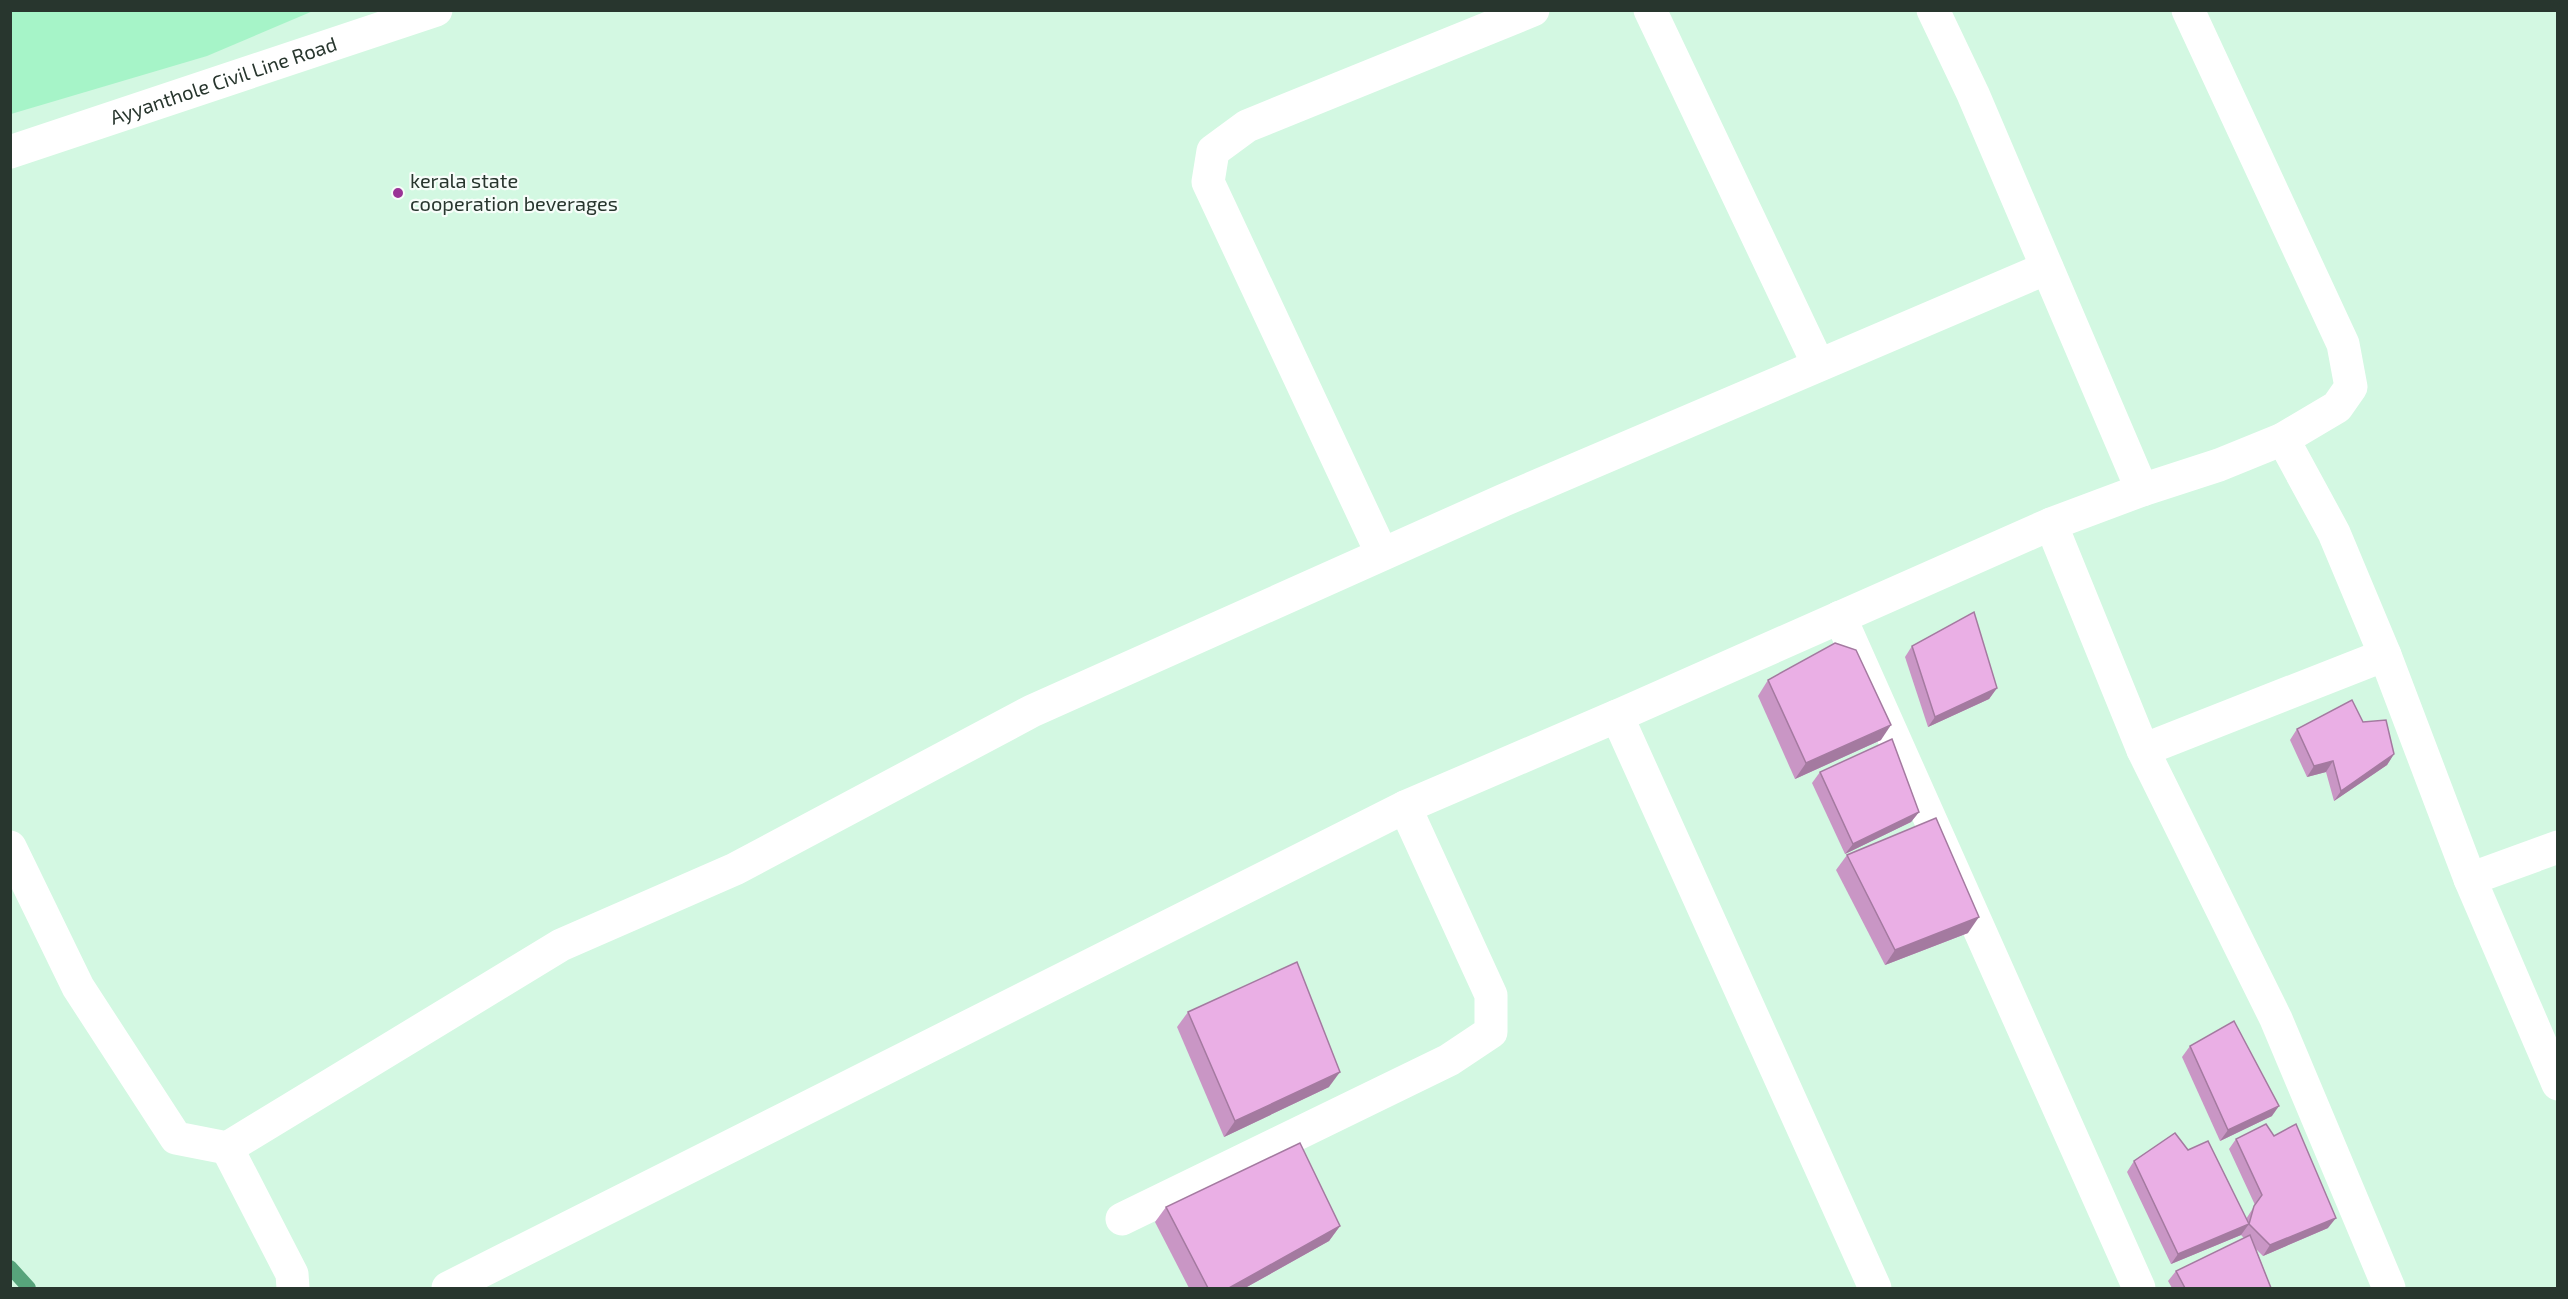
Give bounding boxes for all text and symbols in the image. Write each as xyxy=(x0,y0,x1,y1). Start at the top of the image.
street label: Ayyanthole Civil Line Road xyxy=(107,31,340,129)
place label: kerala state cooperation beverages xyxy=(410,168,618,215)
marker: kerala state cooperation beverages xyxy=(391,186,405,200)

